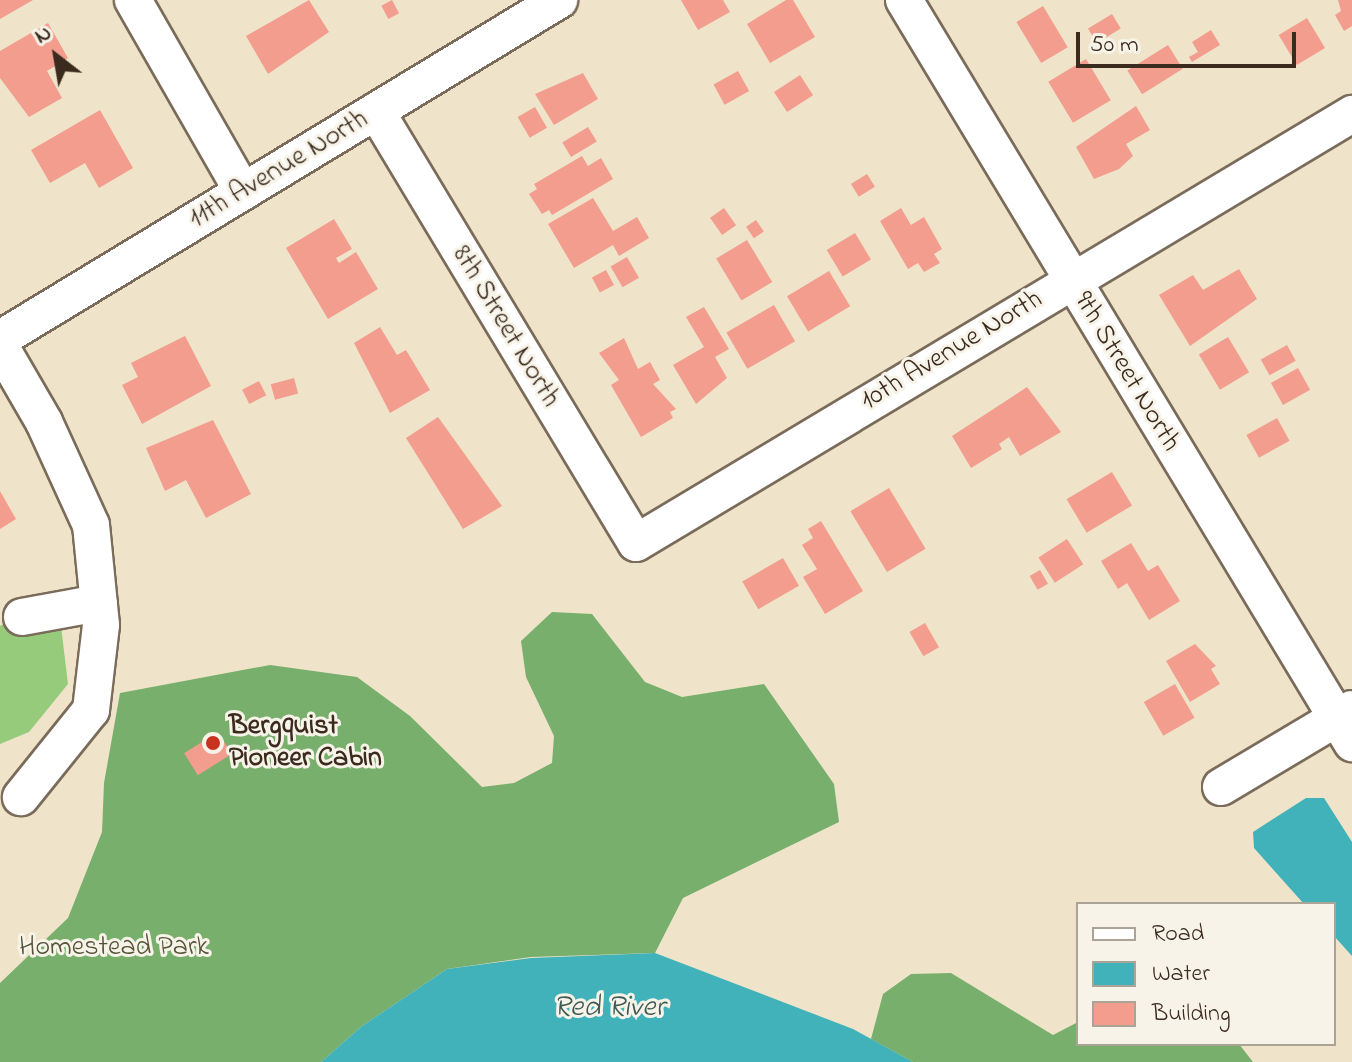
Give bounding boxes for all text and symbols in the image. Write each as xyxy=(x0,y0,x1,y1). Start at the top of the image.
north arrow xyxy=(16,16,96,96)
scale bar xyxy=(1080,16,1300,66)
text: N xyxy=(29,18,58,53)
text: 50 m xyxy=(1090,28,1139,63)
street label: 11th Avenue North xyxy=(183,103,375,237)
street label: 8th Street North xyxy=(444,240,566,414)
street label: 10th Avenue North xyxy=(855,283,1049,419)
street label: 9th Street North xyxy=(1065,286,1187,458)
place label: Bergquist Pioneer Cabin xyxy=(229,710,382,776)
marker: Bergquist Pioneer Cabin xyxy=(204,734,222,752)
legend xyxy=(1076,902,1336,1046)
text: Road xyxy=(1152,917,1204,952)
park label: Homestead Park xyxy=(19,931,209,965)
text: Water xyxy=(1152,957,1210,992)
water label: Red River xyxy=(553,990,665,1026)
text: Building xyxy=(1152,997,1231,1032)

